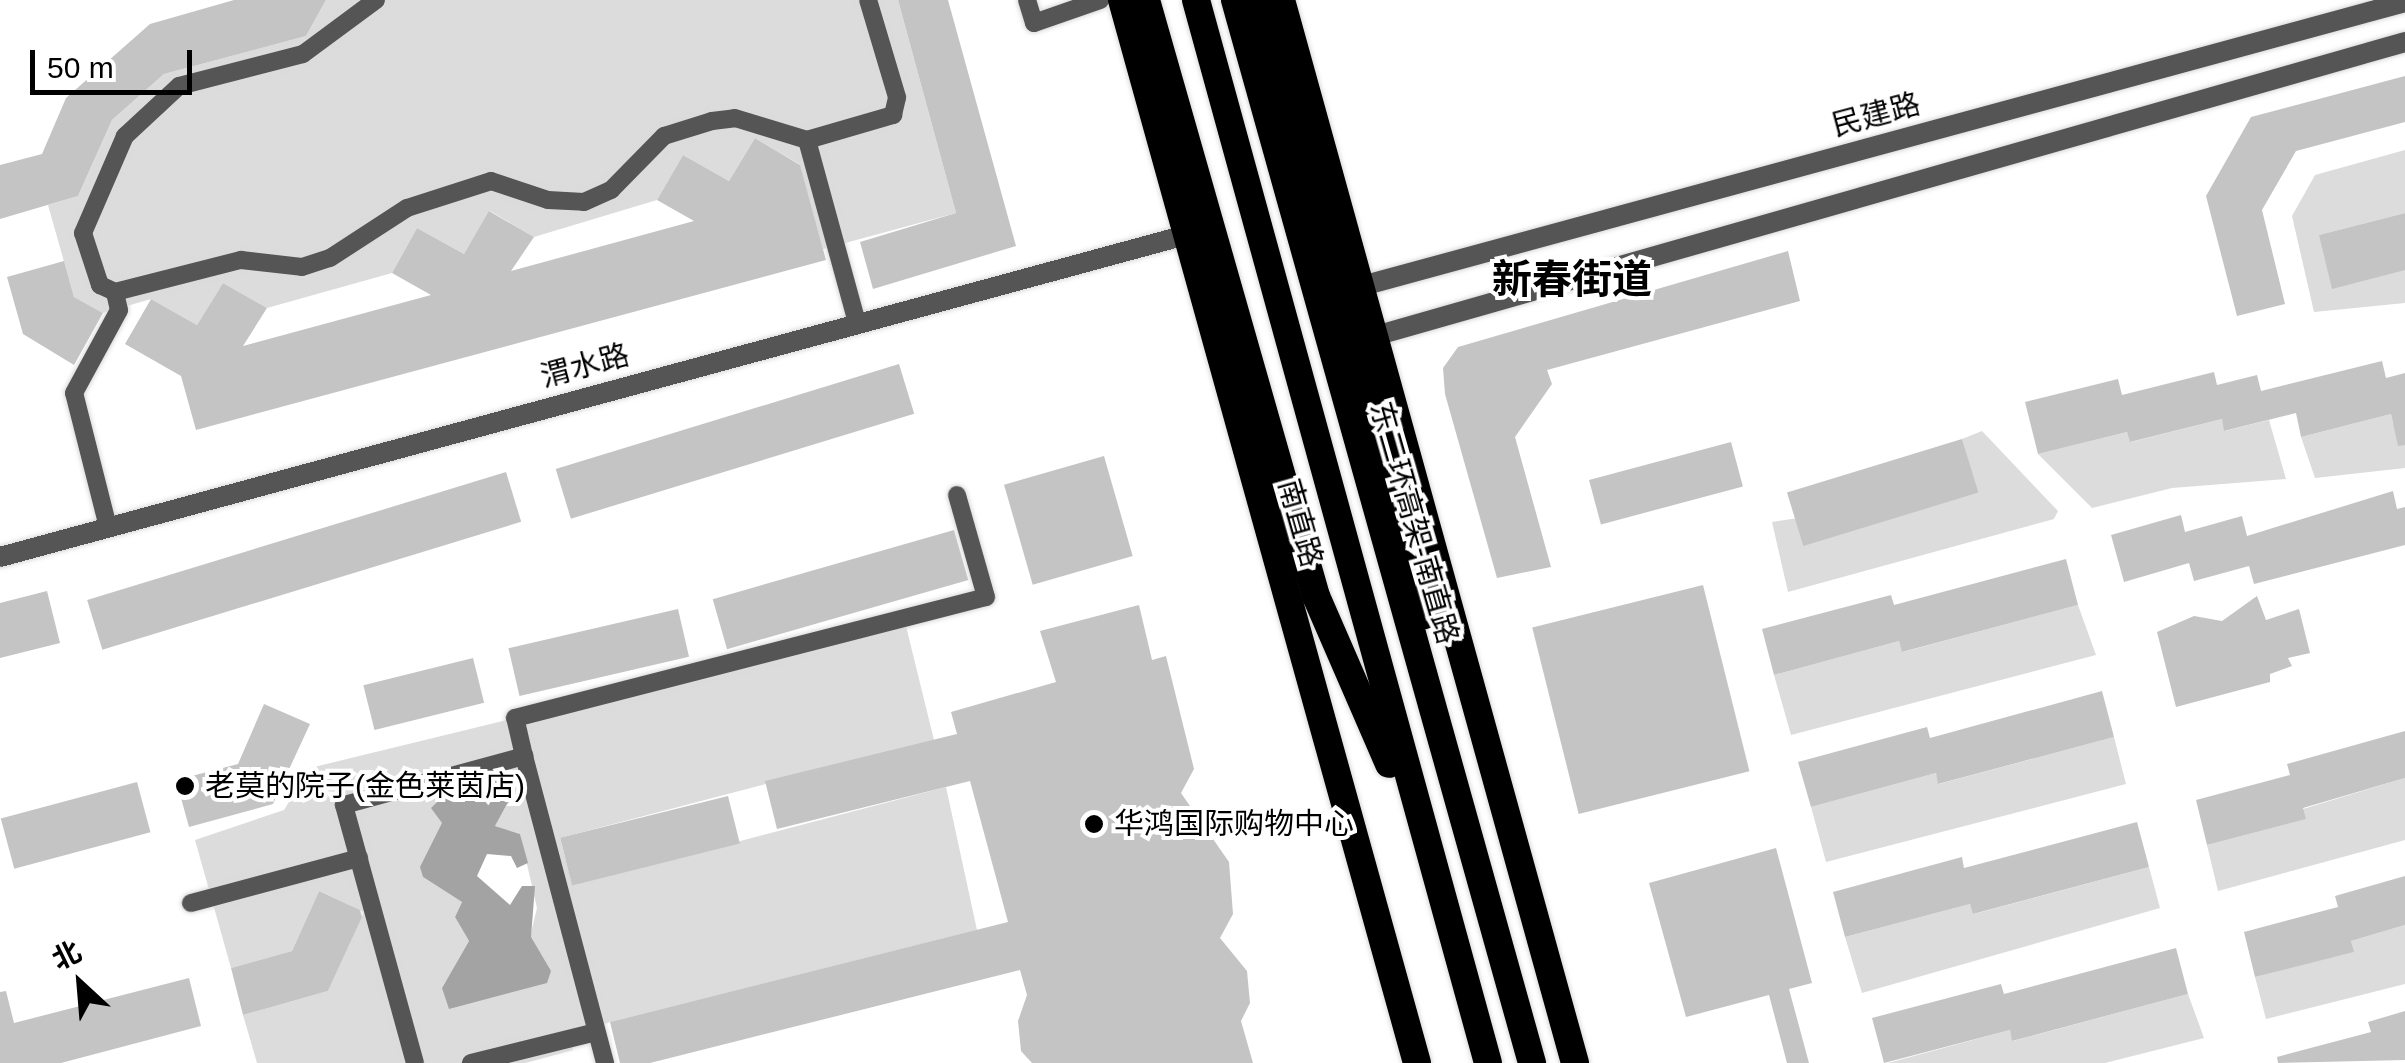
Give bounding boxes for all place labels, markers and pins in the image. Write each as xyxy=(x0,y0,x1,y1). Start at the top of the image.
place label: 老莫的院子(金色莱茵店) xyxy=(205,768,525,804)
marker: 老莫的院子(金色莱茵店) xyxy=(174,775,196,797)
place label: 华鸿国际购物中心 xyxy=(1114,806,1354,842)
marker: 华鸿国际购物中心 xyxy=(1083,813,1105,835)

